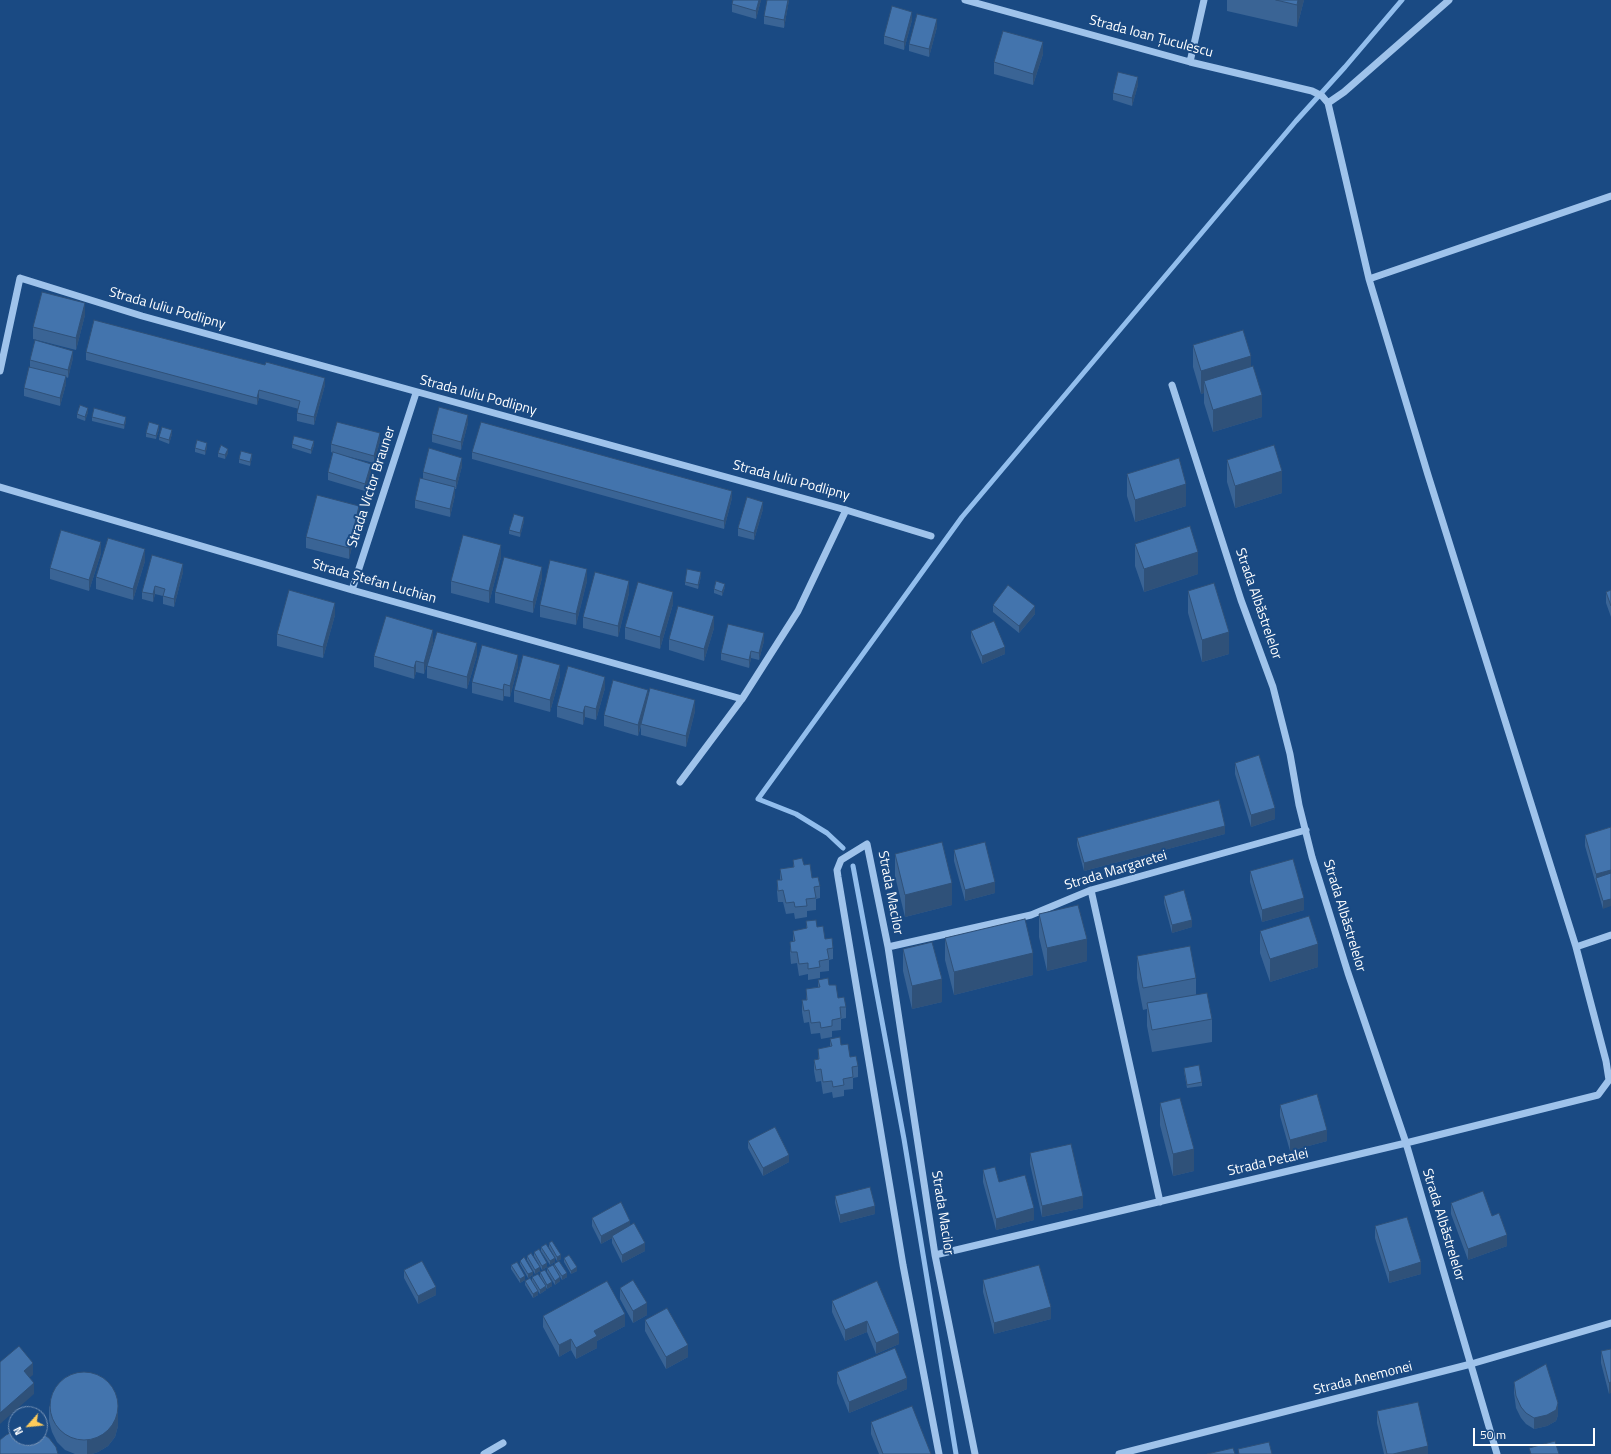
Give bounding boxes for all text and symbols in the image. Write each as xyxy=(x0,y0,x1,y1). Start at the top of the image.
street label: Strada Ioan Țuculescu xyxy=(1087,12,1215,62)
street label: Strada Iuliu Podlipny xyxy=(107,284,227,334)
street label: Strada Iuliu Podlipny xyxy=(418,372,538,420)
street label: Strada Victor Brauner xyxy=(344,424,400,550)
street label: Strada Iuliu Podlipny xyxy=(731,457,851,505)
street label: Strada Albăstrelelor xyxy=(1231,546,1285,662)
street label: Strada Ștefan Luchian xyxy=(310,556,438,608)
street label: Strada Margaretei xyxy=(1063,847,1169,895)
street label: Strada Macilor xyxy=(874,850,906,936)
street label: Strada Albăstrelelor xyxy=(1319,858,1369,974)
street label: Strada Petalei xyxy=(1226,1146,1310,1180)
street label: Strada Albăstrelelor xyxy=(1418,1167,1468,1283)
street label: Strada Macilor xyxy=(927,1170,957,1256)
street label: Strada Anemonei xyxy=(1312,1359,1414,1399)
north arrow xyxy=(8,1406,48,1446)
scale bar xyxy=(1475,1420,1597,1446)
text: N xyxy=(9,1424,27,1438)
text: 50 m xyxy=(1480,1425,1506,1444)

